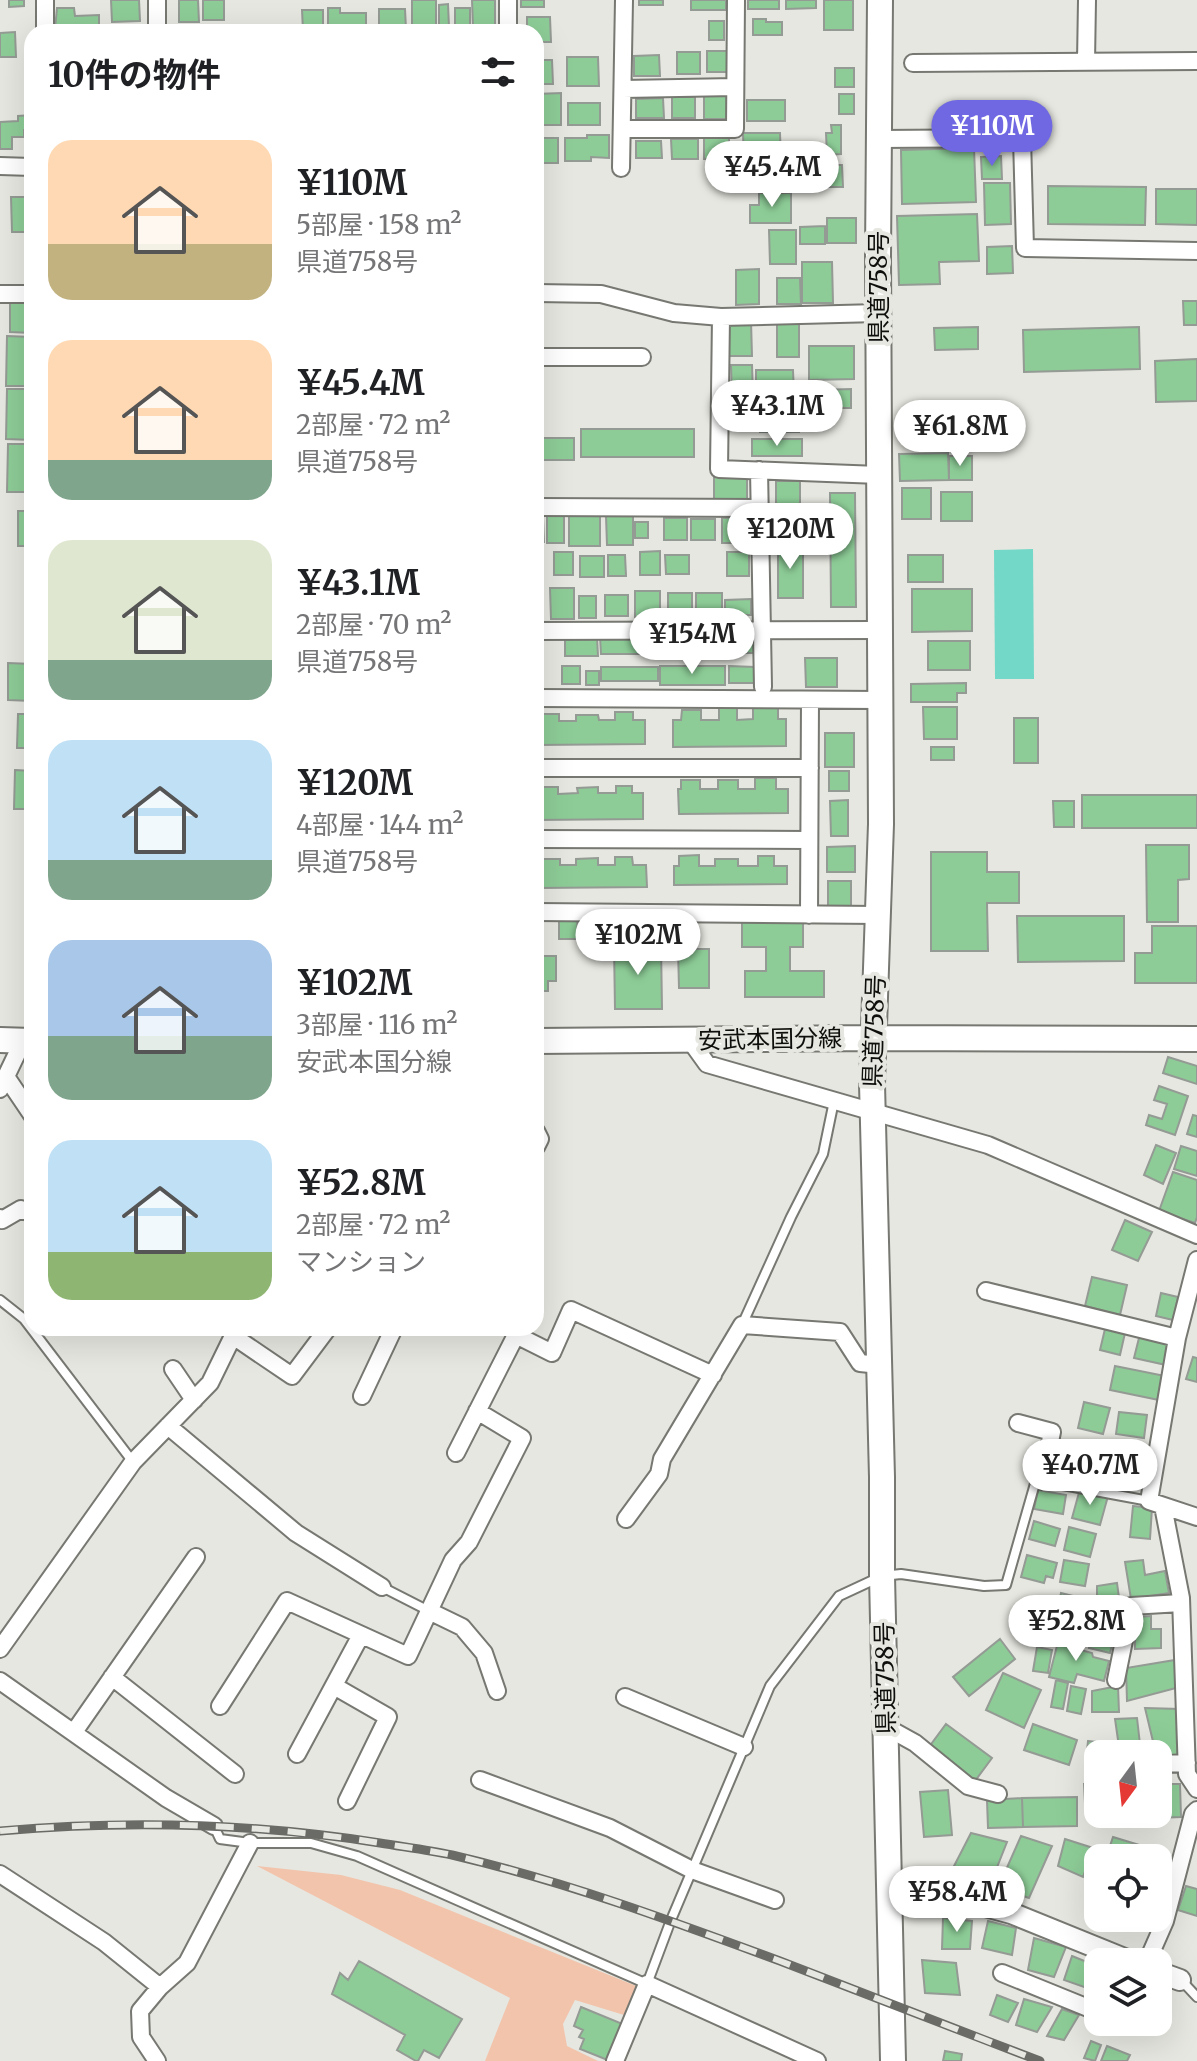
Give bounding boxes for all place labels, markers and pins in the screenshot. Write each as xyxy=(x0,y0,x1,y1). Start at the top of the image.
pin: ¥110M xyxy=(936,100,1048,168)
pin: ¥45.4M xyxy=(707,141,837,209)
pin: ¥43.1M xyxy=(712,380,842,448)
pin: ¥61.8M xyxy=(895,400,1025,468)
pin: ¥120M xyxy=(734,503,846,571)
pin: ¥154M xyxy=(636,608,748,676)
pin: ¥102M xyxy=(582,909,694,977)
pin: ¥40.7M xyxy=(1025,1439,1155,1507)
pin: ¥52.8M xyxy=(1011,1595,1141,1663)
pin: ¥58.4M xyxy=(892,1866,1022,1934)

